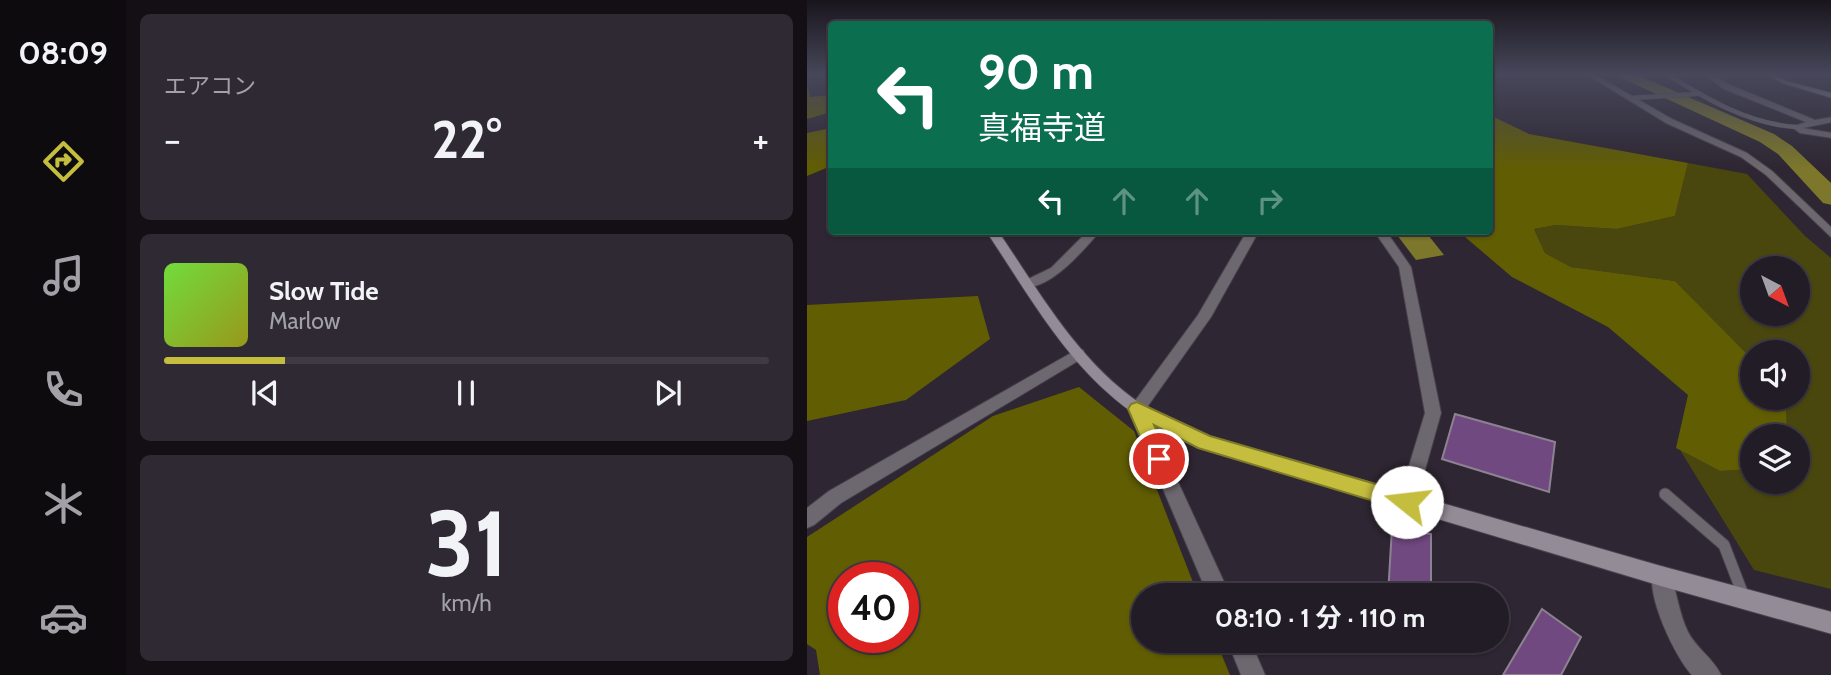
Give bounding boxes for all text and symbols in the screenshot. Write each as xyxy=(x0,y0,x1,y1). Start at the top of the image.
text: 08:09 xyxy=(18,33,108,72)
text: 90 m xyxy=(978,42,1094,101)
icon: left xyxy=(863,49,954,140)
text: エアコン xyxy=(164,72,256,100)
text: 22° xyxy=(431,108,502,171)
text: 真福寺道 xyxy=(978,108,1106,147)
text: − xyxy=(164,116,181,163)
text: + xyxy=(752,116,769,163)
icon: directions xyxy=(39,137,88,186)
icon: left xyxy=(1032,182,1070,220)
icon: ahead xyxy=(1105,182,1143,220)
icon: ahead xyxy=(1178,182,1216,220)
icon: right xyxy=(1251,182,1289,220)
icon: music xyxy=(39,251,88,300)
north arrow xyxy=(1740,256,1810,326)
map controls xyxy=(1740,256,1810,494)
text: Slow Tide xyxy=(269,275,379,307)
text: Marlow xyxy=(269,307,340,335)
button: sound xyxy=(1740,340,1810,410)
icon: phone xyxy=(39,365,88,414)
icon: previous xyxy=(246,374,284,412)
icon: pause xyxy=(447,374,485,412)
icon: next xyxy=(649,374,687,412)
button: layers xyxy=(1740,424,1810,494)
pin xyxy=(1129,429,1189,489)
icon: arrive xyxy=(1140,440,1178,478)
position arrow xyxy=(1370,465,1444,539)
icon: climate xyxy=(39,479,88,528)
text: 31 xyxy=(425,488,508,599)
speed limit sign: 40 xyxy=(828,562,919,653)
text: km/h xyxy=(441,589,492,617)
icon: car xyxy=(39,593,88,642)
text: 08:10 · 1 分 · 110 m xyxy=(1215,602,1425,634)

